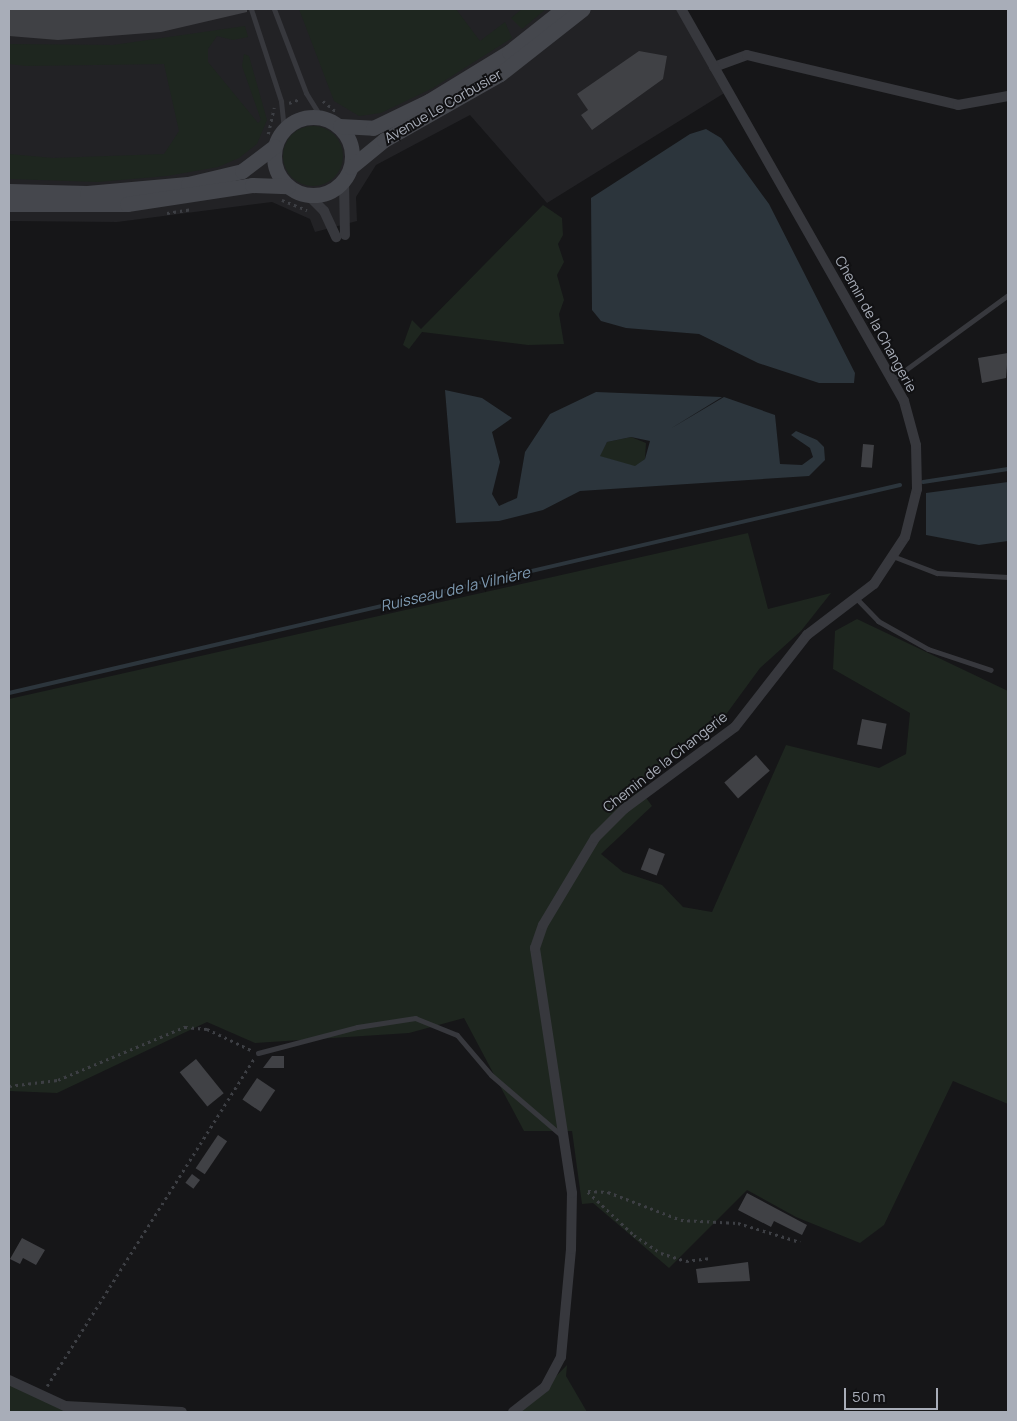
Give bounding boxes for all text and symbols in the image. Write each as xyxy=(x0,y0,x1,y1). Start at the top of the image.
street label: Avenue Le Corbusier xyxy=(381,66,505,146)
street label: Chemin de la Changerie xyxy=(832,253,920,395)
water label: Ruisseau de la Vilnière xyxy=(378,563,532,615)
street label: Chemin de la Changerie xyxy=(600,708,730,816)
scale bar xyxy=(847,1378,941,1410)
text: 50 m xyxy=(852,1386,886,1407)

